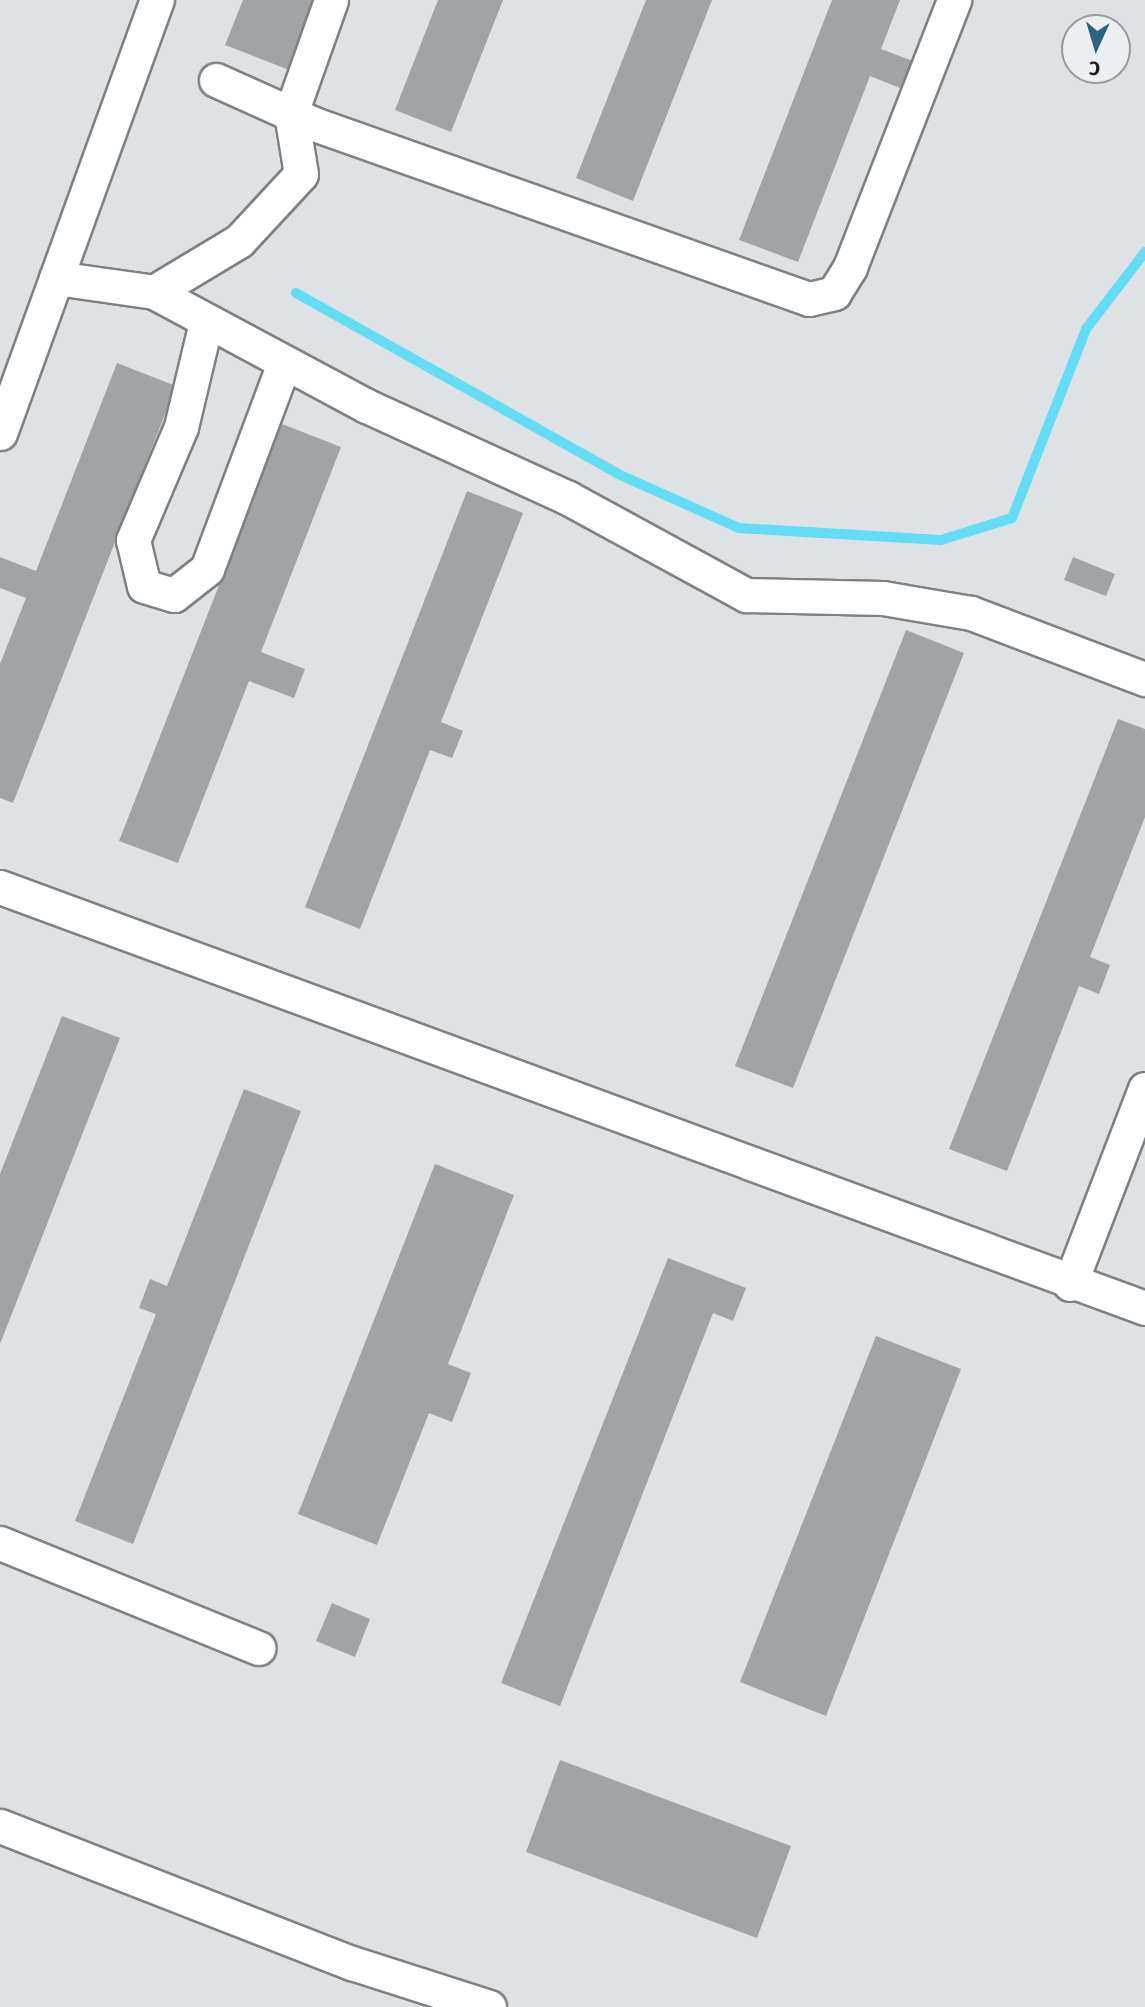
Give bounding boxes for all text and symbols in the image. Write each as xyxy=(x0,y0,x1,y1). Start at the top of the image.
north arrow xyxy=(1061,14,1131,84)
text: С xyxy=(1088,57,1101,80)

